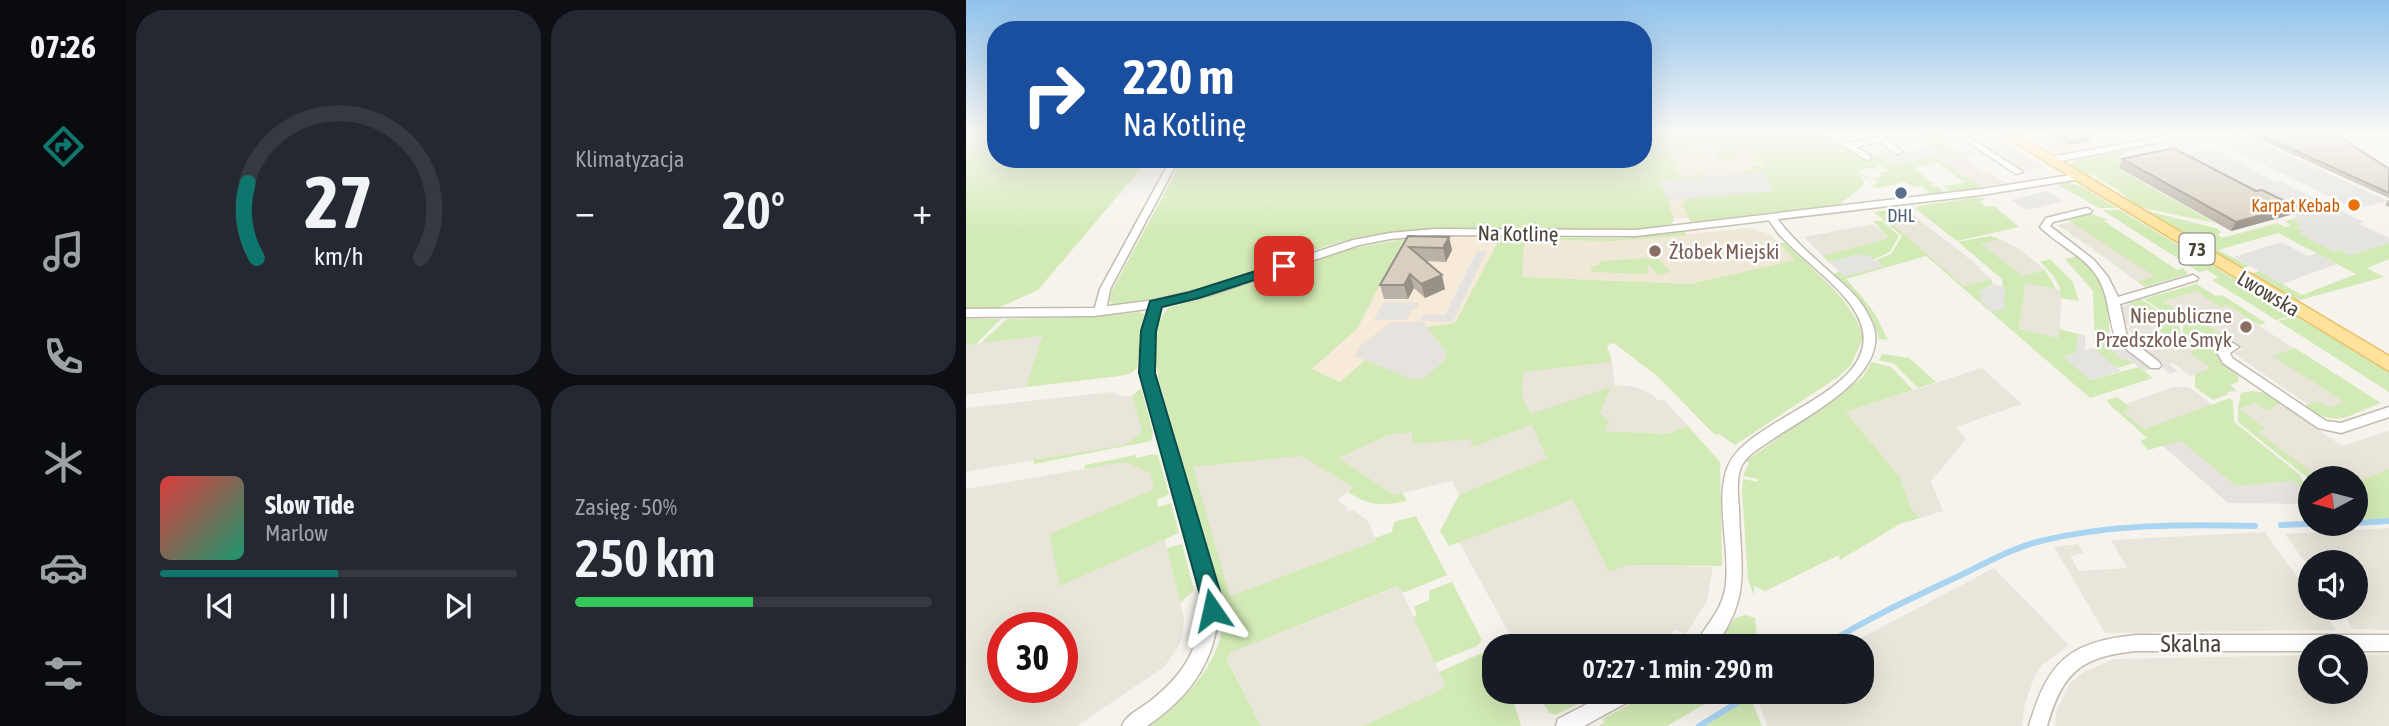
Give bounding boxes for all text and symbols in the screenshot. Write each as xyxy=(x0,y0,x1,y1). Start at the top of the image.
text: 07:26 xyxy=(30,28,96,65)
text: 220 m xyxy=(1123,48,1234,104)
icon: right xyxy=(1008,49,1099,140)
text: Na Kotlinę xyxy=(1123,106,1246,143)
icon: directions xyxy=(39,122,88,171)
text: Klimatyzacja xyxy=(575,146,684,172)
text: 27 xyxy=(304,161,373,244)
text: 20° xyxy=(722,180,785,240)
marker: DHL xyxy=(1893,185,1909,201)
text: − xyxy=(575,189,595,232)
text: + xyxy=(912,189,932,232)
place label: Karpat Kebab xyxy=(2251,195,2340,216)
marker: Karpat Kebab xyxy=(2346,197,2362,213)
place label: DHL xyxy=(1887,205,1915,226)
street label: Na Kotlinę xyxy=(1477,220,1559,246)
icon: music xyxy=(39,227,88,276)
road number: 73 xyxy=(2180,233,2214,264)
pin xyxy=(1254,236,1314,296)
place label: Żłobek Miejski xyxy=(1669,239,1779,263)
text: km/h xyxy=(314,242,363,270)
marker: Żłobek Miejski xyxy=(1647,243,1663,259)
icon: arrive xyxy=(1265,247,1303,285)
street label: Lwowska xyxy=(2233,265,2305,321)
place label: Niepubliczne Przedszkole Smyk xyxy=(2096,303,2232,351)
marker: Niepubliczne Przedszkole Smyk xyxy=(2238,319,2254,335)
icon: phone xyxy=(39,332,88,381)
icon: climate xyxy=(39,438,88,487)
north arrow xyxy=(2298,466,2368,536)
map controls xyxy=(2298,466,2368,704)
text: Slow Tide xyxy=(265,490,355,520)
text: Zasięg · 50% xyxy=(575,494,677,520)
text: Marlow xyxy=(265,520,328,546)
text: 250 km xyxy=(575,528,716,588)
icon: car xyxy=(39,543,88,592)
button: sound xyxy=(2298,550,2368,620)
position arrow xyxy=(1175,573,1249,647)
icon: previous xyxy=(201,587,239,625)
icon: pause xyxy=(320,587,358,625)
icon: next xyxy=(439,587,477,625)
speed limit sign: 30 xyxy=(987,612,1078,703)
street label: Skalna xyxy=(2161,630,2221,657)
button: search xyxy=(2298,634,2368,704)
icon: filters xyxy=(39,649,88,698)
text: 07:27 · 1 min · 290 m xyxy=(1583,654,1773,684)

